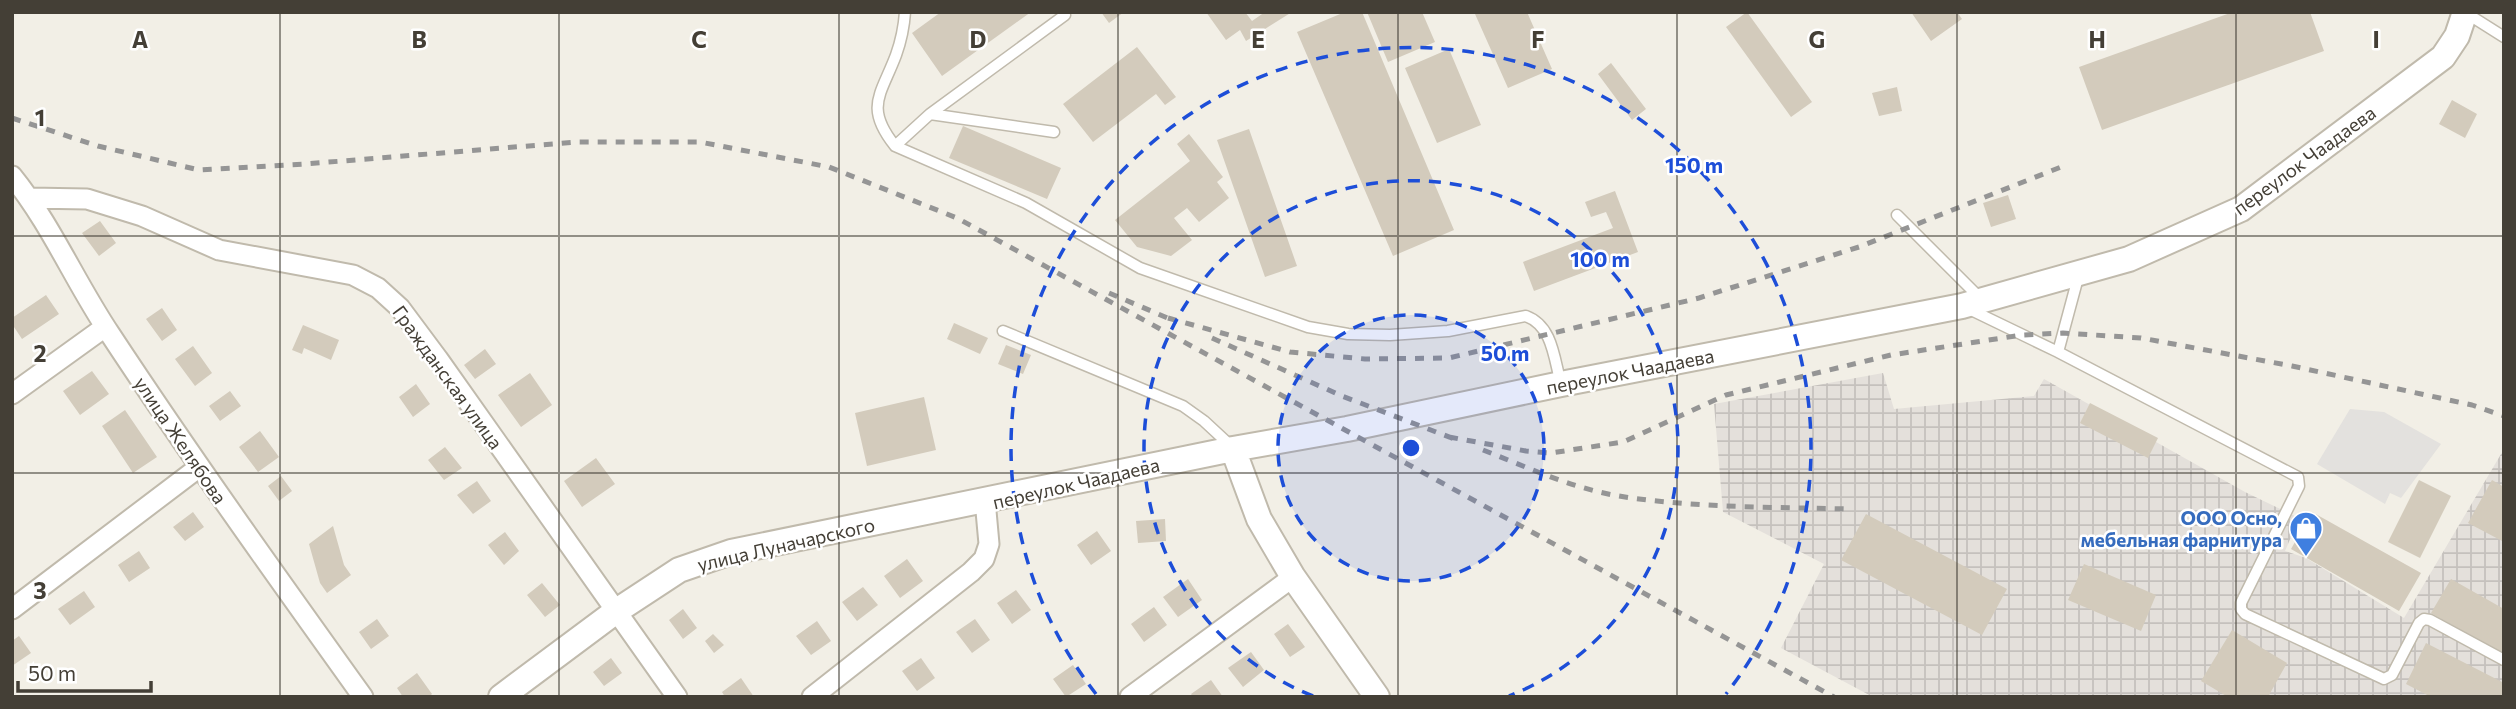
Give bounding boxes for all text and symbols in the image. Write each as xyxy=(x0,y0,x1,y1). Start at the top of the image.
text: A xyxy=(132,25,149,53)
text: B xyxy=(411,25,427,53)
text: C xyxy=(691,25,707,53)
text: D xyxy=(970,25,987,53)
text: E xyxy=(1251,25,1265,53)
text: F xyxy=(1531,25,1545,53)
text: G xyxy=(1809,25,1825,53)
text: H xyxy=(2088,25,2106,53)
text: I xyxy=(2372,25,2380,53)
street label: переулок Чаадаева xyxy=(2228,101,2380,219)
text: 1 xyxy=(35,103,45,131)
text: 150 m xyxy=(1665,152,1723,177)
text: 100 m xyxy=(1570,246,1630,271)
street label: Гражданская улица xyxy=(388,301,508,453)
text: 2 xyxy=(33,339,47,367)
text: 50 m xyxy=(1481,340,1529,365)
street label: переулок Чаадаева xyxy=(1544,343,1716,399)
street label: улица Желябова xyxy=(130,372,232,508)
centre of rings xyxy=(1399,436,1423,460)
street label: переулок Чаадаева xyxy=(990,453,1162,513)
place label: ООО Осно, мебельная фарнитура xyxy=(2081,506,2282,551)
shop icon: ООО Осно, мебельная фарнитура xyxy=(2287,509,2325,558)
street label: улица Луначарского xyxy=(695,512,877,576)
text: 3 xyxy=(33,576,47,604)
scale bar xyxy=(18,650,150,694)
text: 50 m xyxy=(28,660,76,685)

